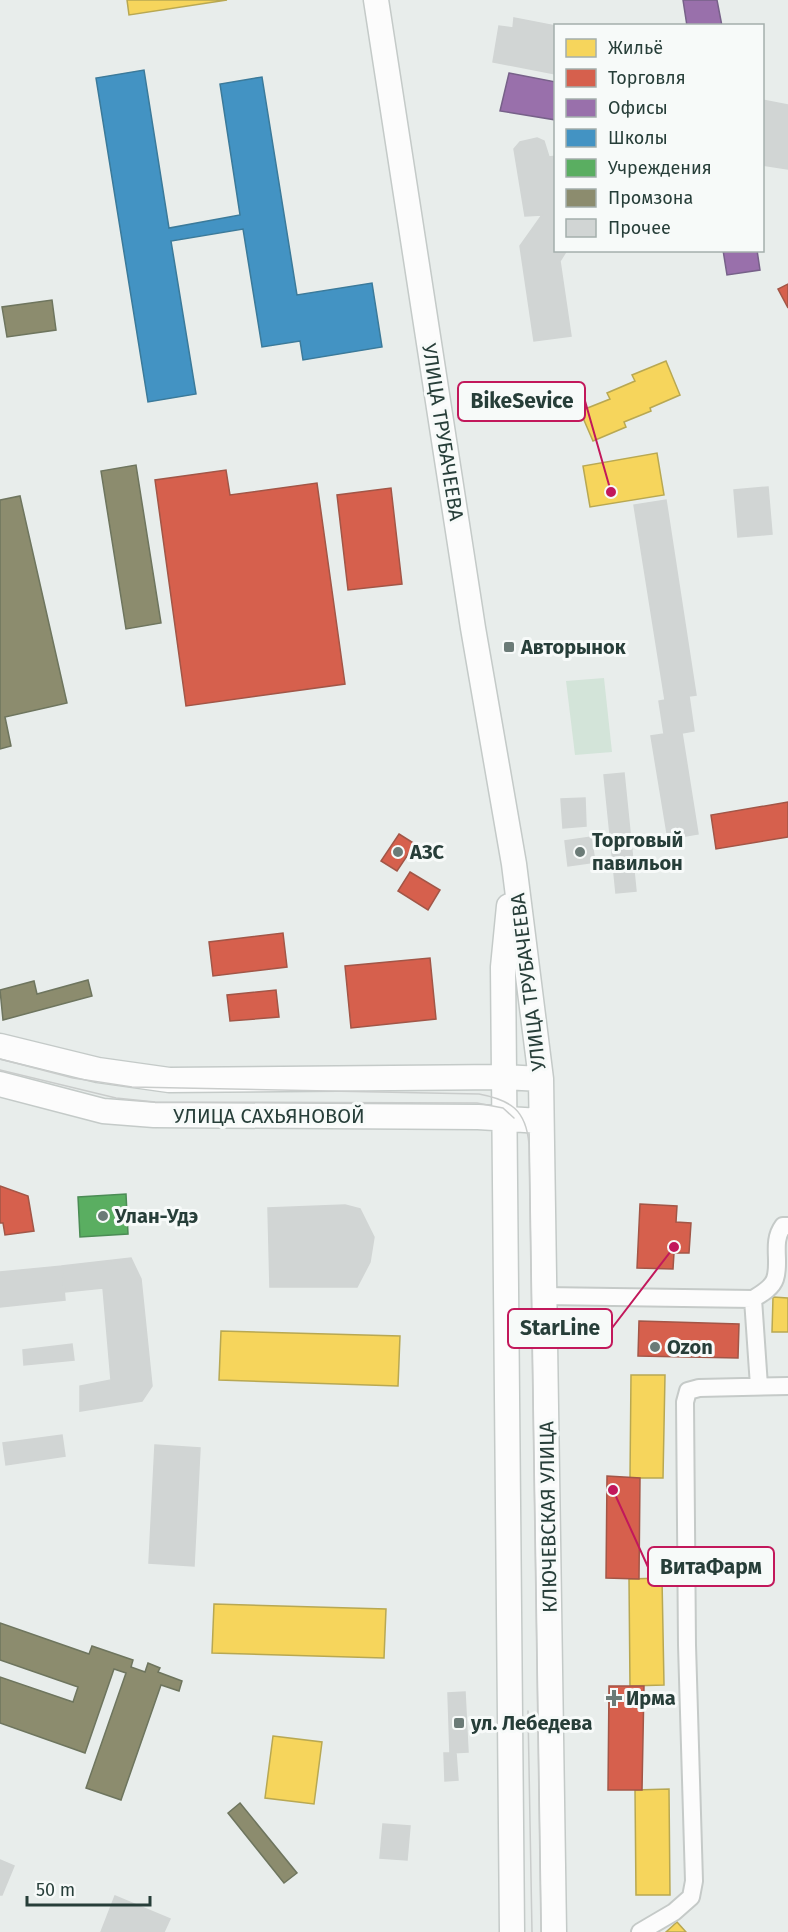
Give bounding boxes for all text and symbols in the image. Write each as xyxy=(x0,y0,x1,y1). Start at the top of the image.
legend xyxy=(554,24,764,252)
text: Жильё xyxy=(608,37,663,59)
text: Торговля xyxy=(608,67,686,89)
text: Офисы xyxy=(608,97,668,119)
text: Школы xyxy=(608,127,668,149)
text: Учреждения xyxy=(608,157,712,179)
text: Промзона xyxy=(608,187,693,209)
text: Прочее xyxy=(608,217,671,239)
street label: УЛИЦА ТРУБАЧЕЕВА xyxy=(417,342,469,523)
callout: BikeSevice xyxy=(458,382,585,421)
text: BikeSevice xyxy=(470,388,574,414)
place label: Авторынок xyxy=(520,635,627,659)
marker: Авторынок xyxy=(502,640,516,654)
place label: Торговый павильон xyxy=(592,828,683,875)
place label: АЗС xyxy=(409,840,445,864)
marker: АЗС xyxy=(391,845,405,859)
marker: Торговый павильон xyxy=(573,845,587,859)
street label: УЛИЦА ТРУБАЧЕЕВА xyxy=(505,891,551,1072)
street label: УЛИЦА САХЬЯНОВОЙ xyxy=(173,1104,365,1128)
place label: Улан-Удэ xyxy=(114,1204,199,1228)
marker: Улан-Удэ xyxy=(96,1209,110,1223)
callout: StarLine xyxy=(508,1309,612,1348)
text: StarLine xyxy=(520,1315,601,1341)
place label: Ozon xyxy=(667,1335,713,1359)
marker: Ozon xyxy=(648,1340,662,1354)
street label: КЛЮЧЕВСКАЯ УЛИЦА xyxy=(534,1420,562,1613)
callout: ВитаФарм xyxy=(648,1547,774,1586)
text: ВитаФарм xyxy=(660,1554,762,1580)
place label: Ирма xyxy=(626,1686,676,1710)
marker: Ирма xyxy=(607,1691,621,1705)
place label: ул. Лебедева xyxy=(470,1711,592,1735)
marker: ул. Лебедева xyxy=(452,1716,466,1730)
scale bar xyxy=(27,1869,150,1907)
text: 50 m xyxy=(36,1879,75,1901)

